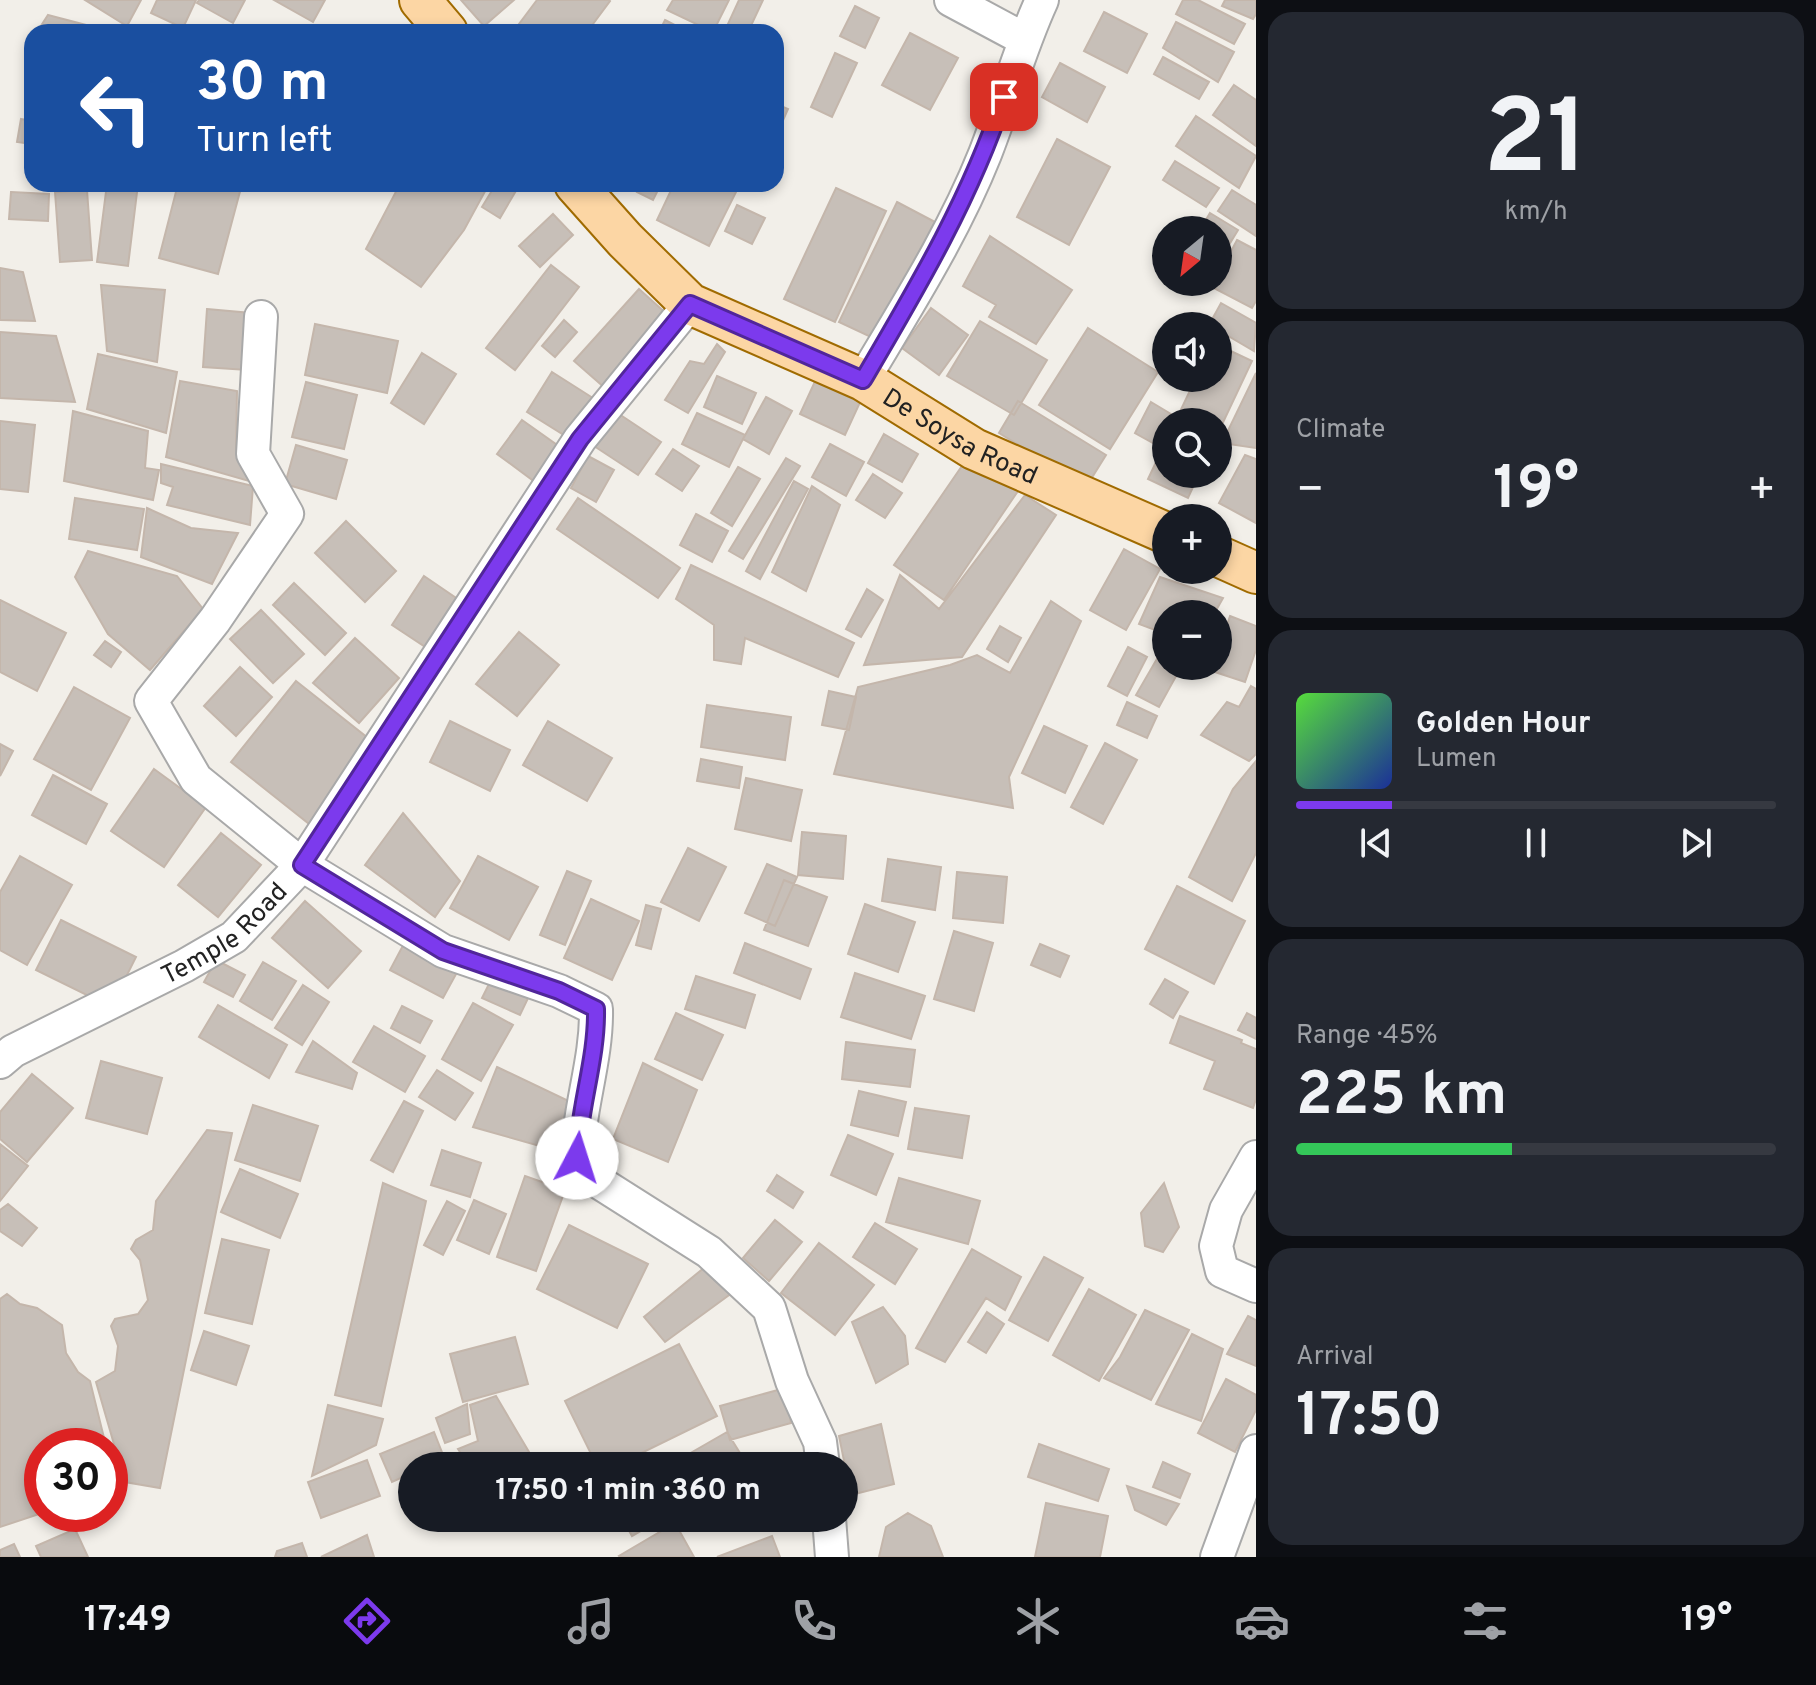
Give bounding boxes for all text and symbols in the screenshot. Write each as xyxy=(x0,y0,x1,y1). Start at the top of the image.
text: 30 m xyxy=(196,50,329,120)
icon: left xyxy=(64,56,168,160)
pin xyxy=(970,63,1038,131)
icon: arrive xyxy=(982,75,1026,119)
text: 21 xyxy=(1483,78,1589,210)
text: Turn left xyxy=(196,119,333,165)
text: km/h xyxy=(1504,196,1568,229)
north arrow xyxy=(1152,216,1232,296)
map controls xyxy=(1152,216,1232,680)
button: sound xyxy=(1152,312,1232,392)
street label: De Soysa Road xyxy=(876,382,1042,494)
button: search xyxy=(1152,408,1232,488)
text: Climate xyxy=(1296,414,1385,447)
text: 19° xyxy=(1493,454,1579,530)
text: − xyxy=(1296,464,1324,520)
text: + xyxy=(1748,464,1776,520)
button: + xyxy=(1152,504,1232,584)
button: − xyxy=(1152,600,1232,680)
text: Golden Hour xyxy=(1416,706,1590,743)
text: Lumen xyxy=(1416,743,1497,776)
icon: previous xyxy=(1354,821,1398,865)
icon: pause xyxy=(1514,821,1558,865)
icon: next xyxy=(1674,821,1718,865)
street label: Temple Road xyxy=(157,877,296,994)
text: Range · 45% xyxy=(1296,1020,1438,1053)
text: 225 km xyxy=(1296,1060,1507,1136)
position arrow xyxy=(535,1116,619,1200)
text: Arrival xyxy=(1296,1341,1374,1374)
text: 17:50 xyxy=(1296,1381,1443,1457)
speed limit sign: 30 xyxy=(24,1428,128,1532)
text: 17:50 · 1 min · 360 m xyxy=(495,1473,761,1510)
icon: directions xyxy=(339,1593,395,1649)
icon: music xyxy=(563,1593,619,1649)
icon: phone xyxy=(786,1593,842,1649)
icon: climate xyxy=(1010,1593,1066,1649)
icon: car xyxy=(1234,1593,1290,1649)
icon: filters xyxy=(1457,1593,1513,1649)
text: 17:49 xyxy=(84,1598,172,1644)
text: 19° xyxy=(1681,1598,1732,1644)

